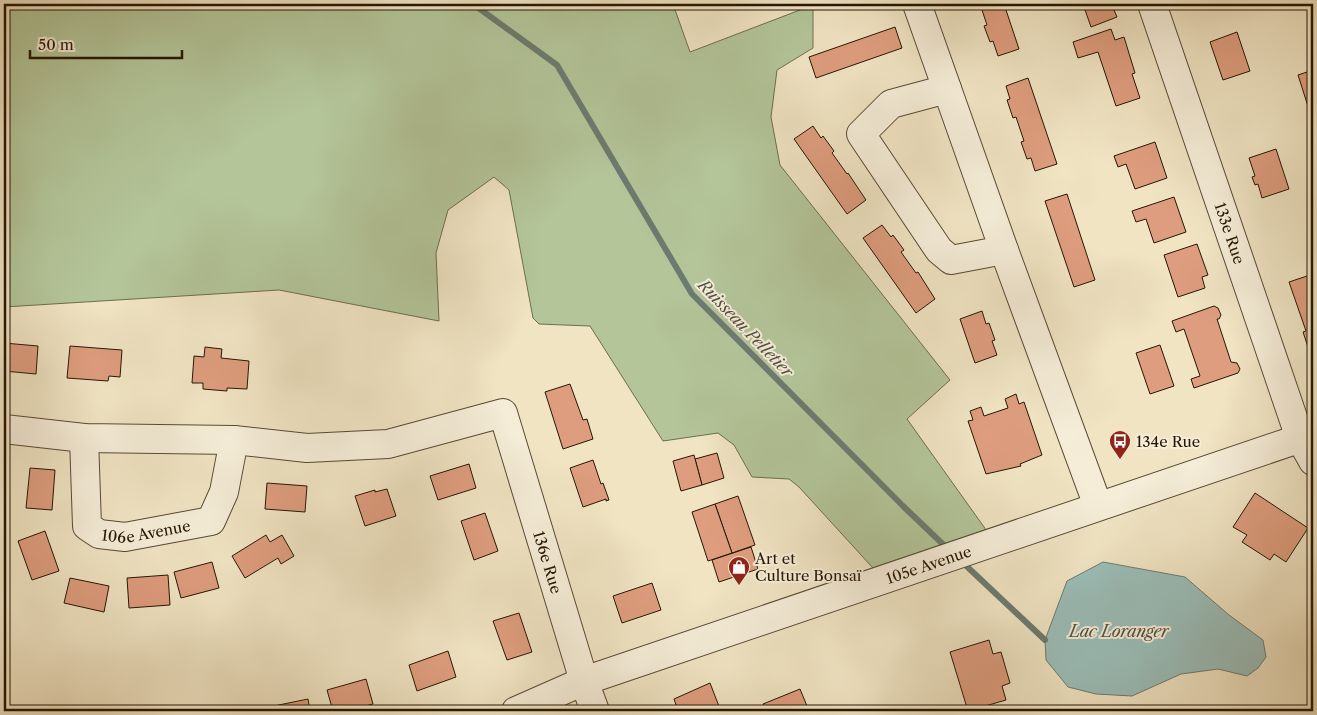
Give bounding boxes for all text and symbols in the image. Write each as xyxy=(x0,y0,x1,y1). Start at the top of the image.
scale bar xyxy=(30,28,182,60)
text: 50 m xyxy=(38,35,74,54)
street label: 133e Rue xyxy=(1211,200,1249,266)
water label: Ruisseau Pelletier xyxy=(693,273,799,382)
bus stop icon: 134e Rue xyxy=(1108,429,1132,460)
place label: 134e Rue xyxy=(1136,432,1200,451)
street label: 106e Avenue xyxy=(101,516,192,547)
street label: 136e Rue xyxy=(530,529,566,596)
street label: 105e Avenue xyxy=(883,541,974,588)
place label: Art et Culture Bonsaï xyxy=(754,549,862,585)
shop icon: Art et Culture Bonsaï xyxy=(727,555,751,586)
water label: Lac Loranger xyxy=(1067,621,1170,641)

